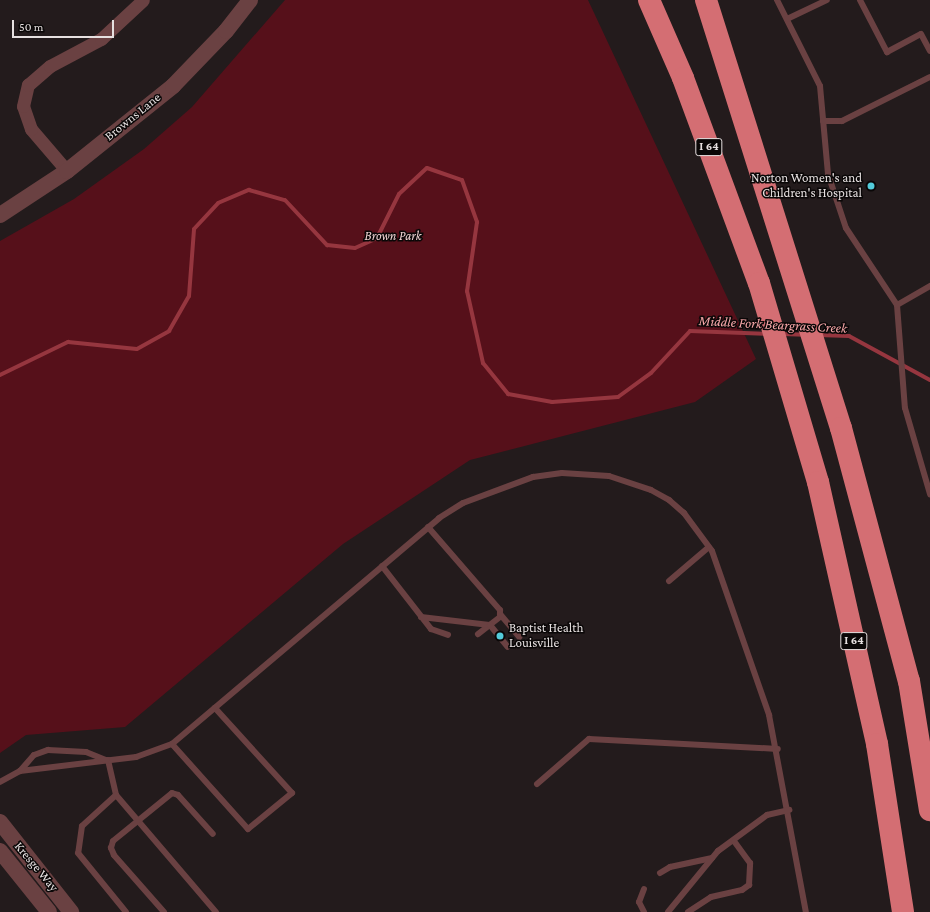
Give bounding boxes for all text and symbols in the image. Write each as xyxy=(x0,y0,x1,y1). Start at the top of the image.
scale bar xyxy=(14,12,116,38)
text: 50 m xyxy=(19,20,43,34)
street label: Browns Lane xyxy=(102,90,164,144)
road number: I 64 xyxy=(695,137,723,157)
place label: Norton Women's and Children's Hospital xyxy=(751,171,862,202)
marker: Norton Women's and Children's Hospital xyxy=(865,180,877,192)
park label: Brown Park xyxy=(365,228,421,244)
water label: Middle Fork Beargrass Creek xyxy=(698,312,848,336)
place label: Baptist Health Louisville xyxy=(509,621,583,652)
marker: Baptist Health Louisville xyxy=(494,630,506,642)
road number: I 64 xyxy=(840,631,868,651)
street label: Kresge Way xyxy=(11,839,61,895)

